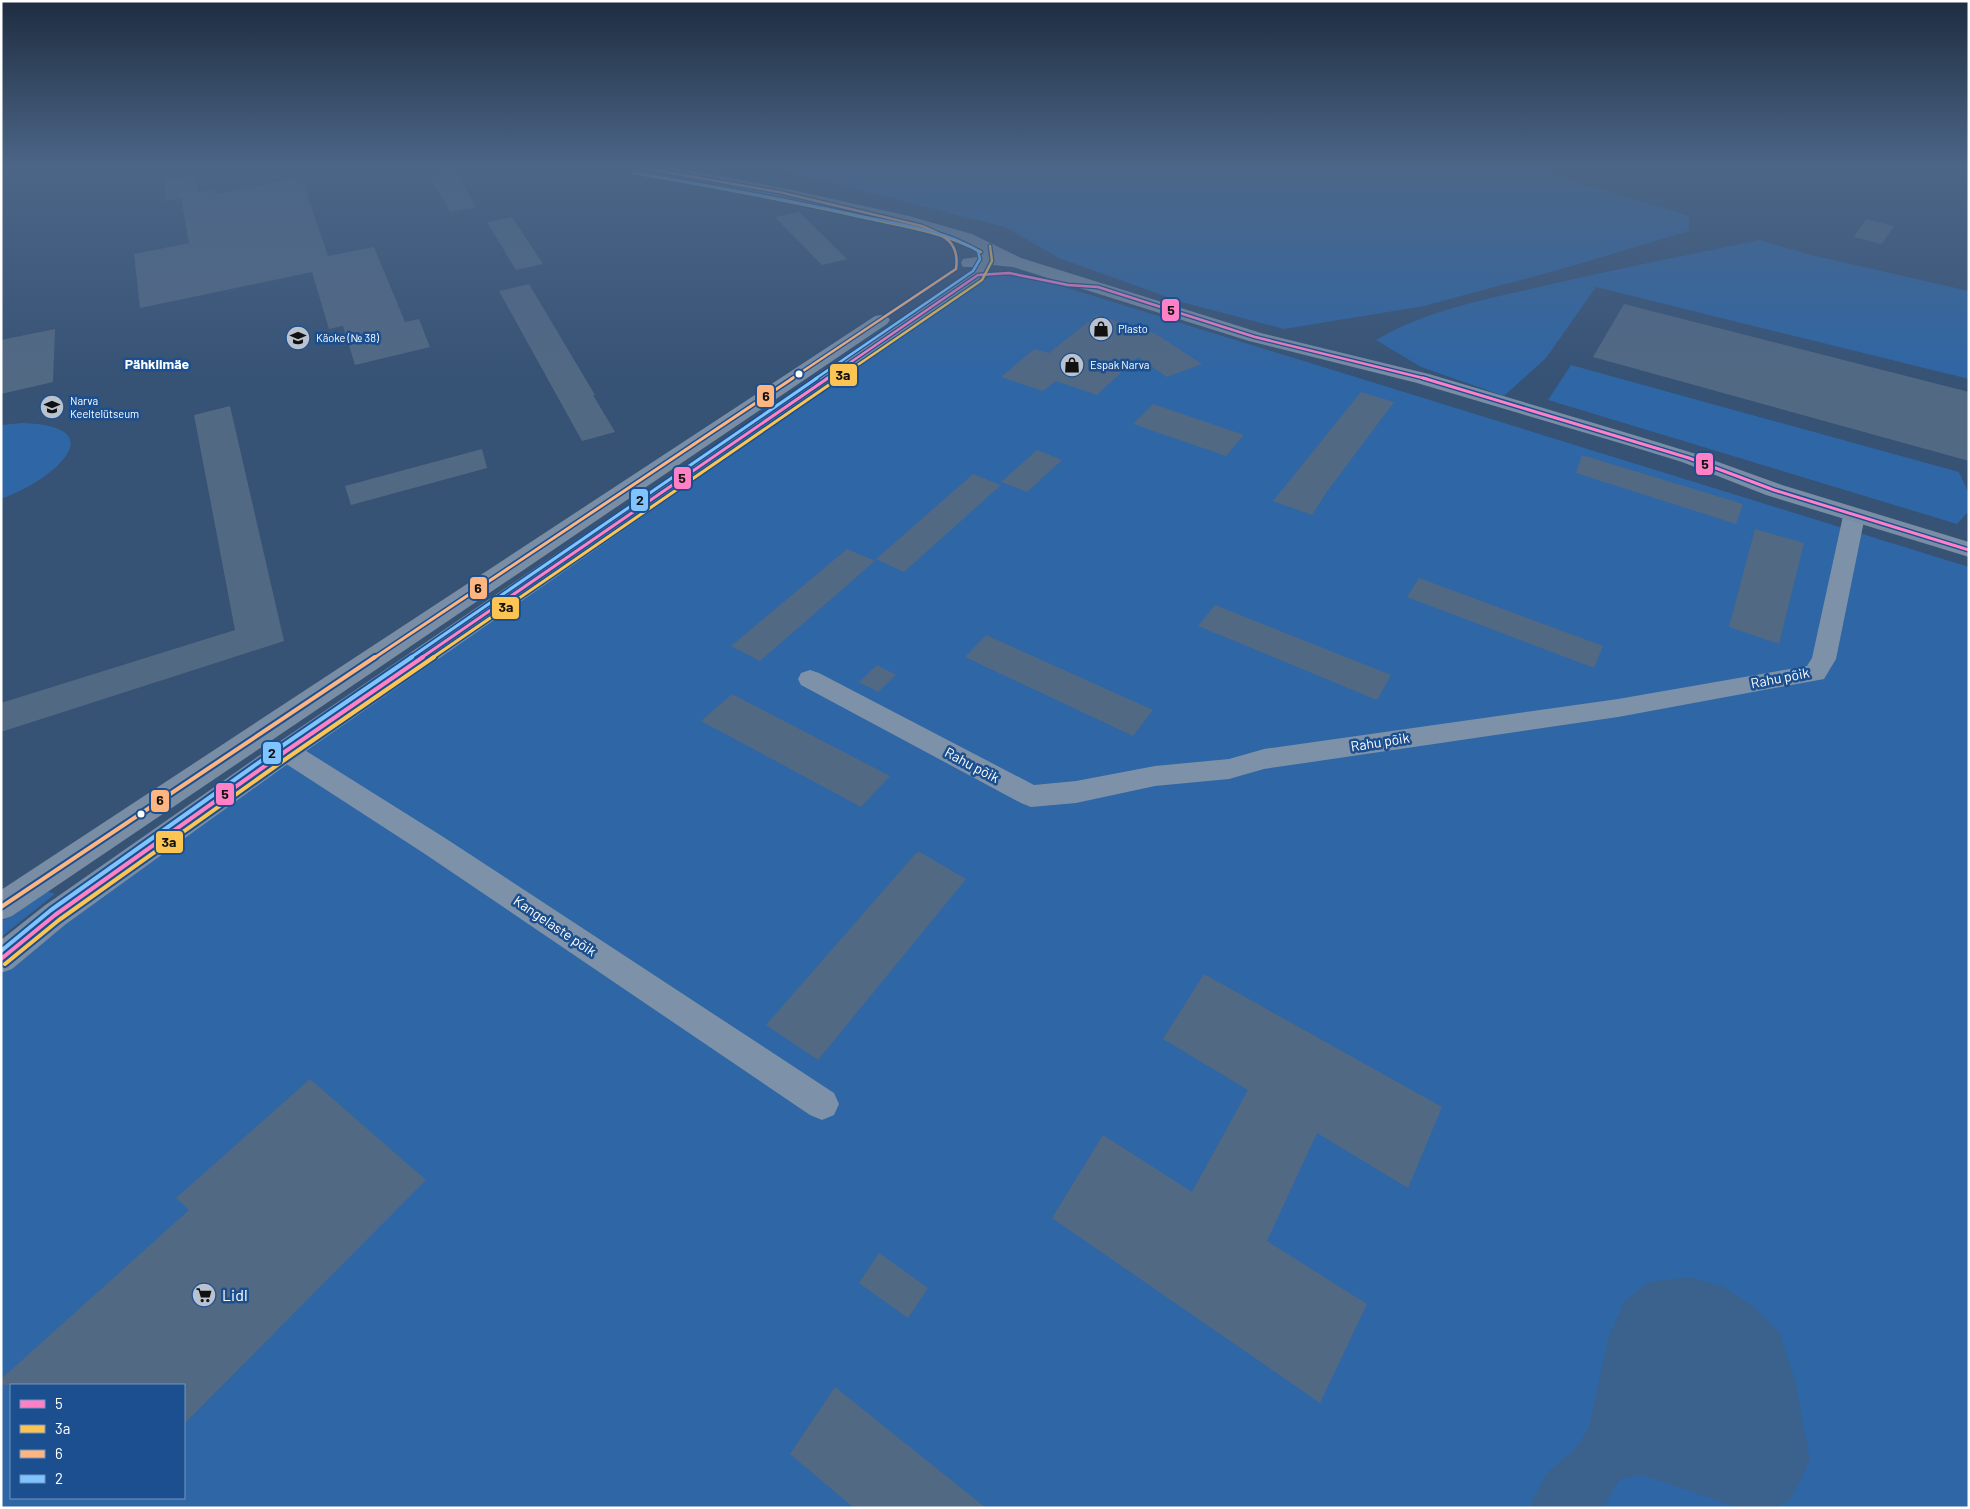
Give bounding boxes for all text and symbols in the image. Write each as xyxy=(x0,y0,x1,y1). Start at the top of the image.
line badge: 5 xyxy=(1161,298,1180,322)
text: 5 xyxy=(1167,301,1175,318)
shop icon: Plasto xyxy=(1088,316,1114,342)
place label: Plasto xyxy=(1118,322,1148,335)
school or university icon: Käoke (№ 38) xyxy=(285,325,311,351)
place label: Käoke (№ 38) xyxy=(316,331,379,344)
shop icon: Espak Narva xyxy=(1059,352,1085,378)
district label: Pähklimäe xyxy=(125,355,190,372)
place label: Espak Narva xyxy=(1090,358,1149,371)
line badge: 3a xyxy=(829,363,858,387)
text: 3a xyxy=(836,366,850,383)
unlabelled marker xyxy=(794,369,804,379)
line badge: 6 xyxy=(756,384,775,408)
text: 6 xyxy=(762,387,770,404)
school or university icon: Narva Keeltelütseum xyxy=(39,394,65,420)
place label: Narva Keeltelütseum xyxy=(70,394,139,420)
line badge: 5 xyxy=(1695,452,1714,476)
text: 5 xyxy=(1701,455,1709,472)
line badge: 5 xyxy=(673,466,692,490)
text: 5 xyxy=(678,469,686,486)
line badge: 2 xyxy=(630,488,649,512)
text: 2 xyxy=(636,491,644,508)
line badge: 6 xyxy=(469,576,488,600)
text: 6 xyxy=(474,579,482,596)
line badge: 3a xyxy=(491,596,520,620)
text: 3a xyxy=(499,598,513,615)
street label: Rahu põik xyxy=(1749,664,1811,692)
street label: Rahu põik xyxy=(1349,728,1411,755)
line badge: 2 xyxy=(262,741,282,765)
street label: Rahu põik xyxy=(942,743,1002,786)
text: 2 xyxy=(268,744,276,761)
line badge: 5 xyxy=(215,782,235,806)
text: 5 xyxy=(221,785,229,802)
line badge: 6 xyxy=(150,789,170,813)
text: 6 xyxy=(156,791,164,808)
unlabelled marker xyxy=(136,809,146,819)
line badge: 3a xyxy=(155,830,184,854)
text: 3a xyxy=(162,833,176,850)
street label: Kangelaste põik xyxy=(511,892,600,960)
supermarket icon: Lidl xyxy=(191,1282,217,1308)
place label: Lidl xyxy=(222,1285,248,1304)
legend xyxy=(10,1384,185,1499)
text: 5 xyxy=(55,1394,63,1412)
text: 3a xyxy=(55,1419,70,1437)
text: 6 xyxy=(55,1444,63,1462)
text: 2 xyxy=(55,1469,63,1487)

